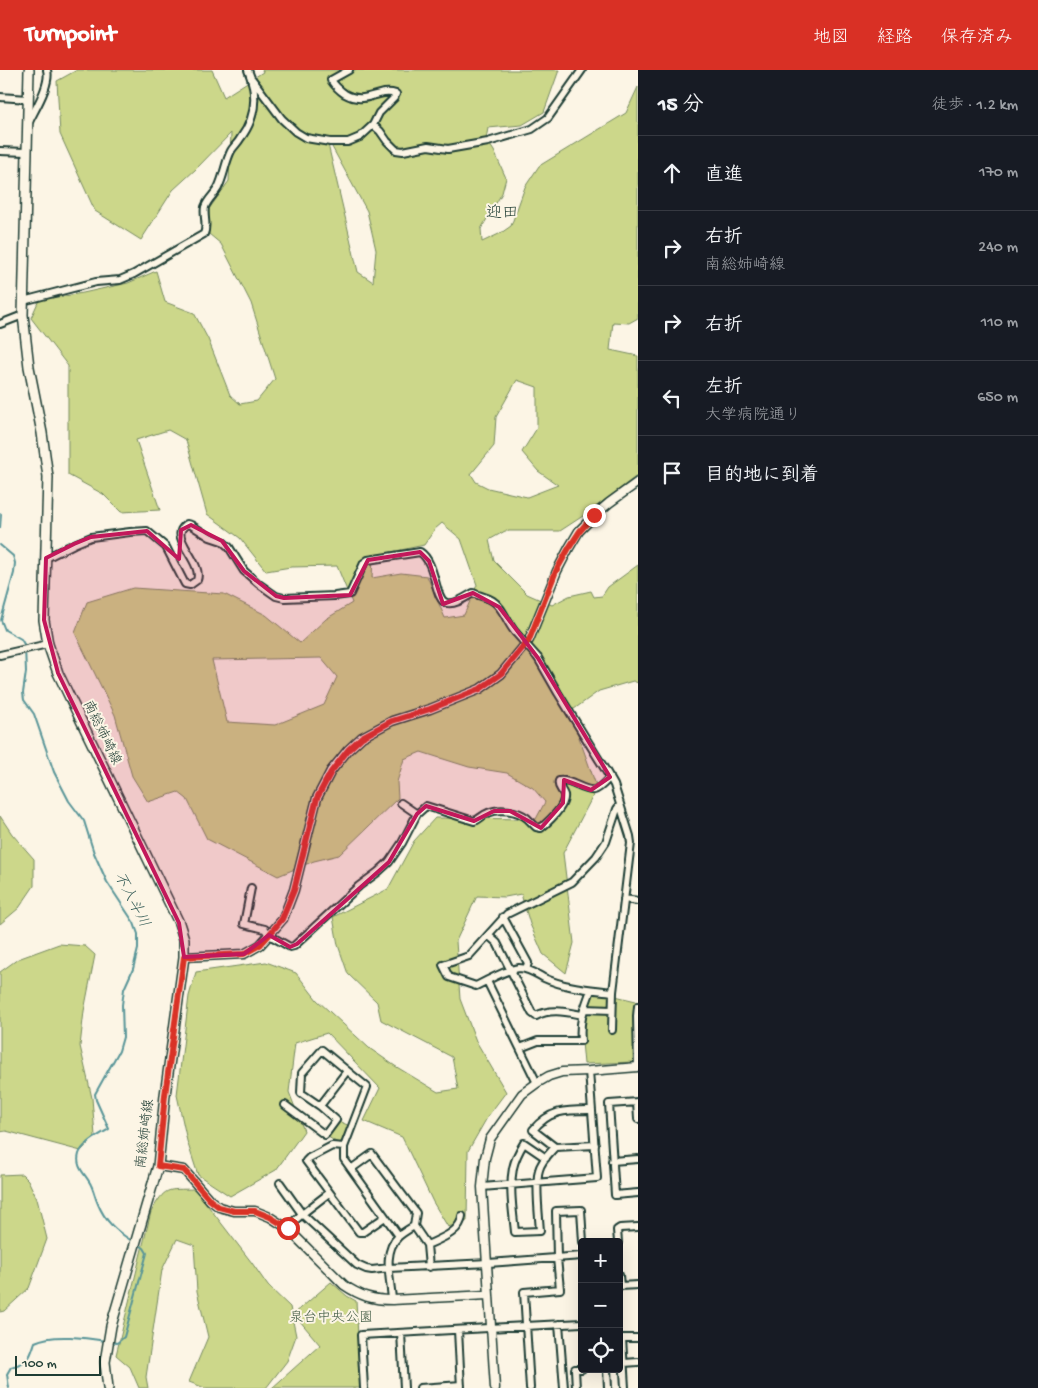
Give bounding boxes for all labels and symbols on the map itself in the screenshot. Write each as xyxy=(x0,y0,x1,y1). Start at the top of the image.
district label: 迎田 xyxy=(486,204,518,224)
route end xyxy=(583,504,606,527)
street label: 南総姉崎線 xyxy=(78,698,124,768)
water label: 不入斗川 xyxy=(109,869,154,931)
street label: 南総姉崎線 xyxy=(133,1098,159,1170)
route start xyxy=(277,1217,300,1240)
park label: 泉台中央公園 xyxy=(289,1310,373,1327)
scale bar xyxy=(15,1353,101,1376)

